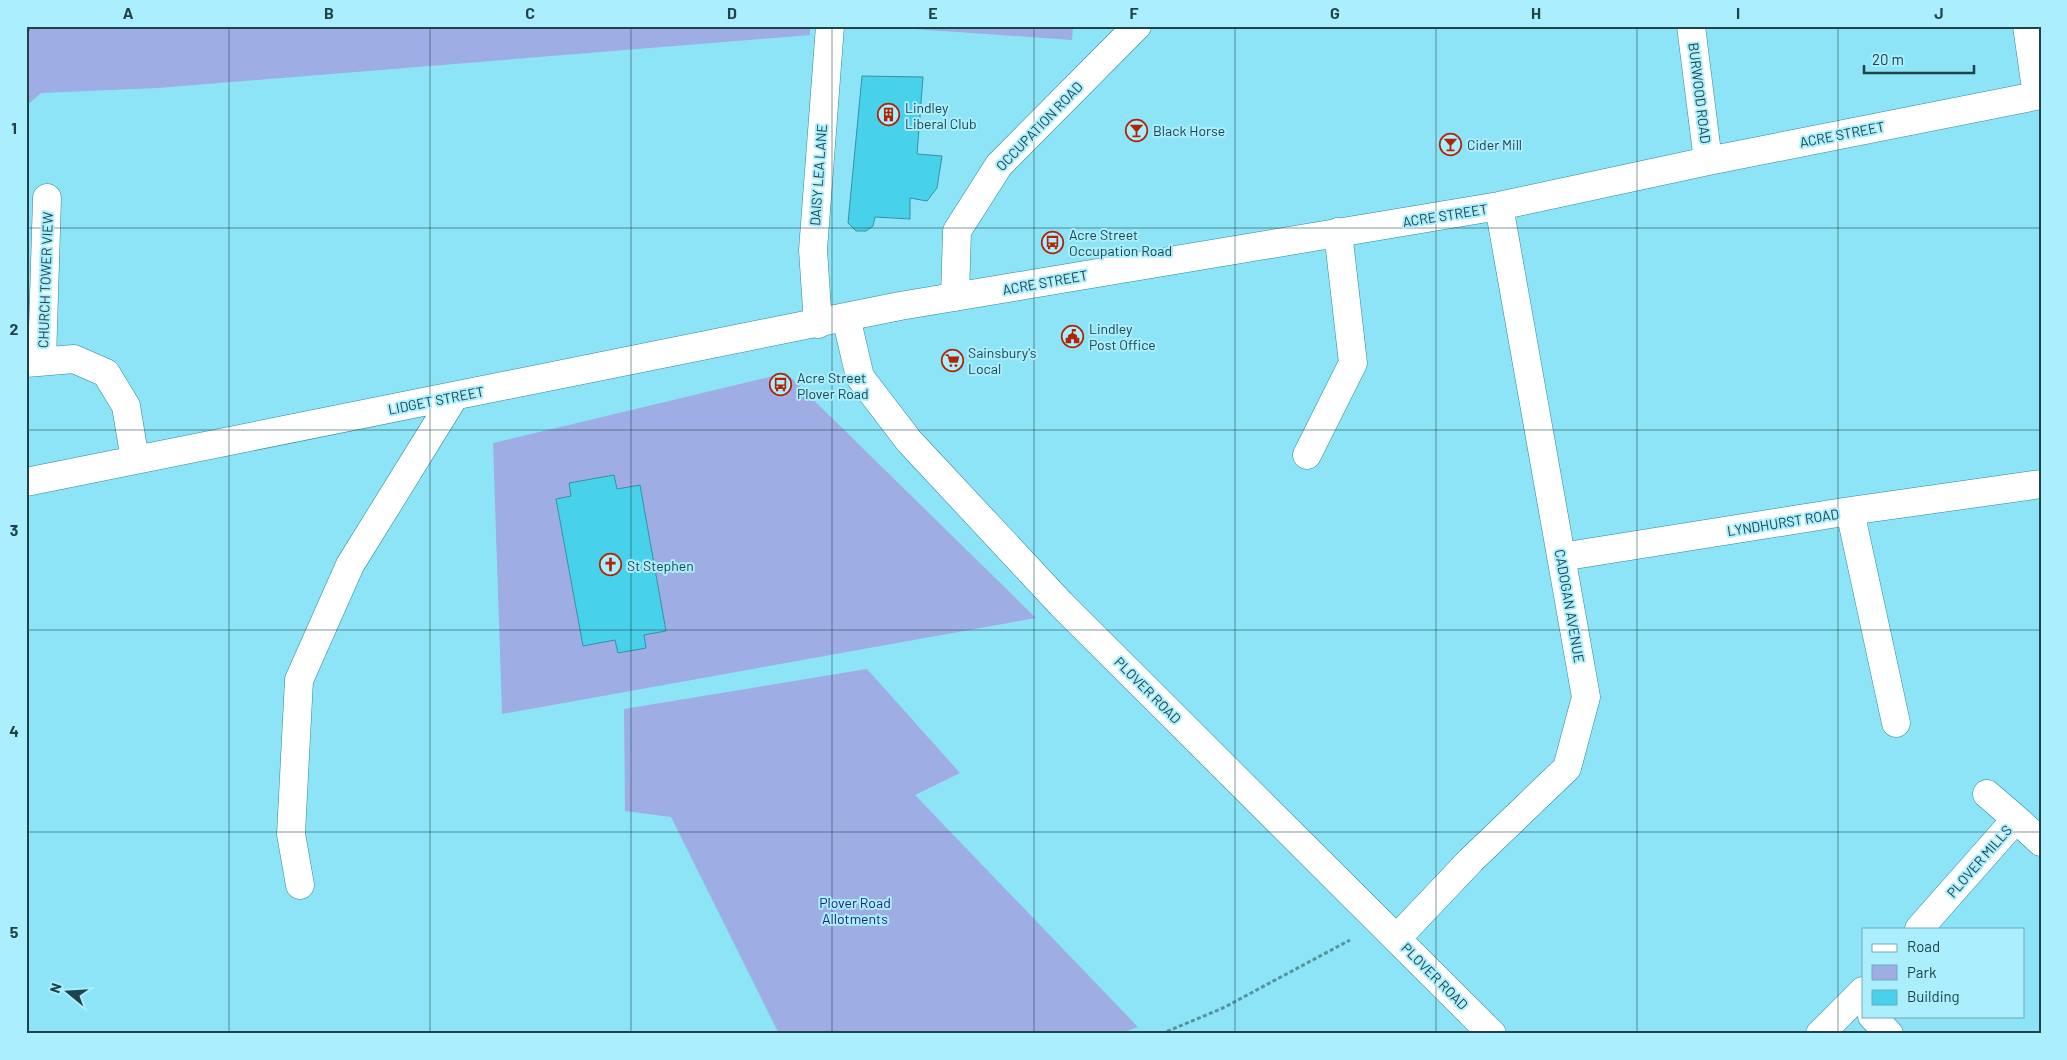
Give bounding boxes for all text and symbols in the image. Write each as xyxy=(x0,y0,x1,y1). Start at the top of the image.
text: A xyxy=(123,3,134,22)
text: B xyxy=(324,3,334,22)
text: C xyxy=(525,3,535,22)
text: D xyxy=(727,3,737,22)
text: E xyxy=(928,3,938,22)
text: F xyxy=(1130,3,1139,22)
text: G xyxy=(1330,3,1340,22)
text: H xyxy=(1531,3,1541,22)
text: I xyxy=(1736,3,1740,22)
text: J xyxy=(1934,3,1944,22)
street label: BURWOOD ROAD xyxy=(1685,42,1715,144)
scale bar xyxy=(1864,42,1974,74)
text: 20 m xyxy=(1872,50,1904,68)
street label: OCCUPATION ROAD xyxy=(992,78,1086,174)
place label: Lindley Liberal Club xyxy=(905,99,977,132)
building icon: Lindley Liberal Club xyxy=(877,103,901,127)
street label: ACRE STREET xyxy=(1798,117,1886,151)
text: 1 xyxy=(11,118,17,137)
bar icon: Black Horse xyxy=(1125,118,1149,142)
place label: Black Horse xyxy=(1153,122,1225,139)
street label: DAISY LEA LANE xyxy=(806,124,830,226)
bar icon: Cider Mill xyxy=(1439,132,1463,156)
place label: Cider Mill xyxy=(1467,136,1522,153)
street label: ACRE STREET xyxy=(1401,200,1489,230)
street label: CHURCH TOWER VIEW xyxy=(34,212,56,348)
place label: Acre Street Occupation Road xyxy=(1069,226,1172,259)
bus stop icon: Acre Street Occupation Road xyxy=(1041,230,1065,254)
street label: ACRE STREET xyxy=(1001,266,1089,298)
text: 2 xyxy=(10,319,19,338)
place label: Lindley Post Office xyxy=(1089,320,1156,353)
public building icon: Lindley Post Office xyxy=(1061,324,1085,348)
place label: Sainsbury's Local xyxy=(968,344,1037,377)
supermarket icon: Sainsbury's Local xyxy=(940,348,964,372)
place label: Acre Street Plover Road xyxy=(797,369,869,402)
bus stop icon: Acre Street Plover Road xyxy=(769,373,793,397)
street label: LIDGET STREET xyxy=(387,382,485,418)
street label: LYNDHURST ROAD xyxy=(1726,505,1840,539)
text: 3 xyxy=(10,520,18,539)
street label: CADOGAN AVENUE xyxy=(1552,548,1588,664)
church icon: St Stephen xyxy=(599,553,623,577)
place label: St Stephen xyxy=(627,557,694,574)
street label: PLOVER ROAD xyxy=(1111,653,1185,727)
text: 4 xyxy=(9,721,19,740)
street label: PLOVER MILLS xyxy=(1943,821,2015,901)
park label: Plover Road Allotments xyxy=(819,894,891,927)
text: 5 xyxy=(10,922,19,941)
legend xyxy=(1862,928,2024,1018)
text: Road xyxy=(1907,937,1940,955)
street label: PLOVER ROAD xyxy=(1398,939,1472,1013)
text: Park xyxy=(1907,963,1937,981)
north arrow xyxy=(42,968,92,1018)
text: N xyxy=(46,981,65,995)
text: Building xyxy=(1907,987,1960,1005)

